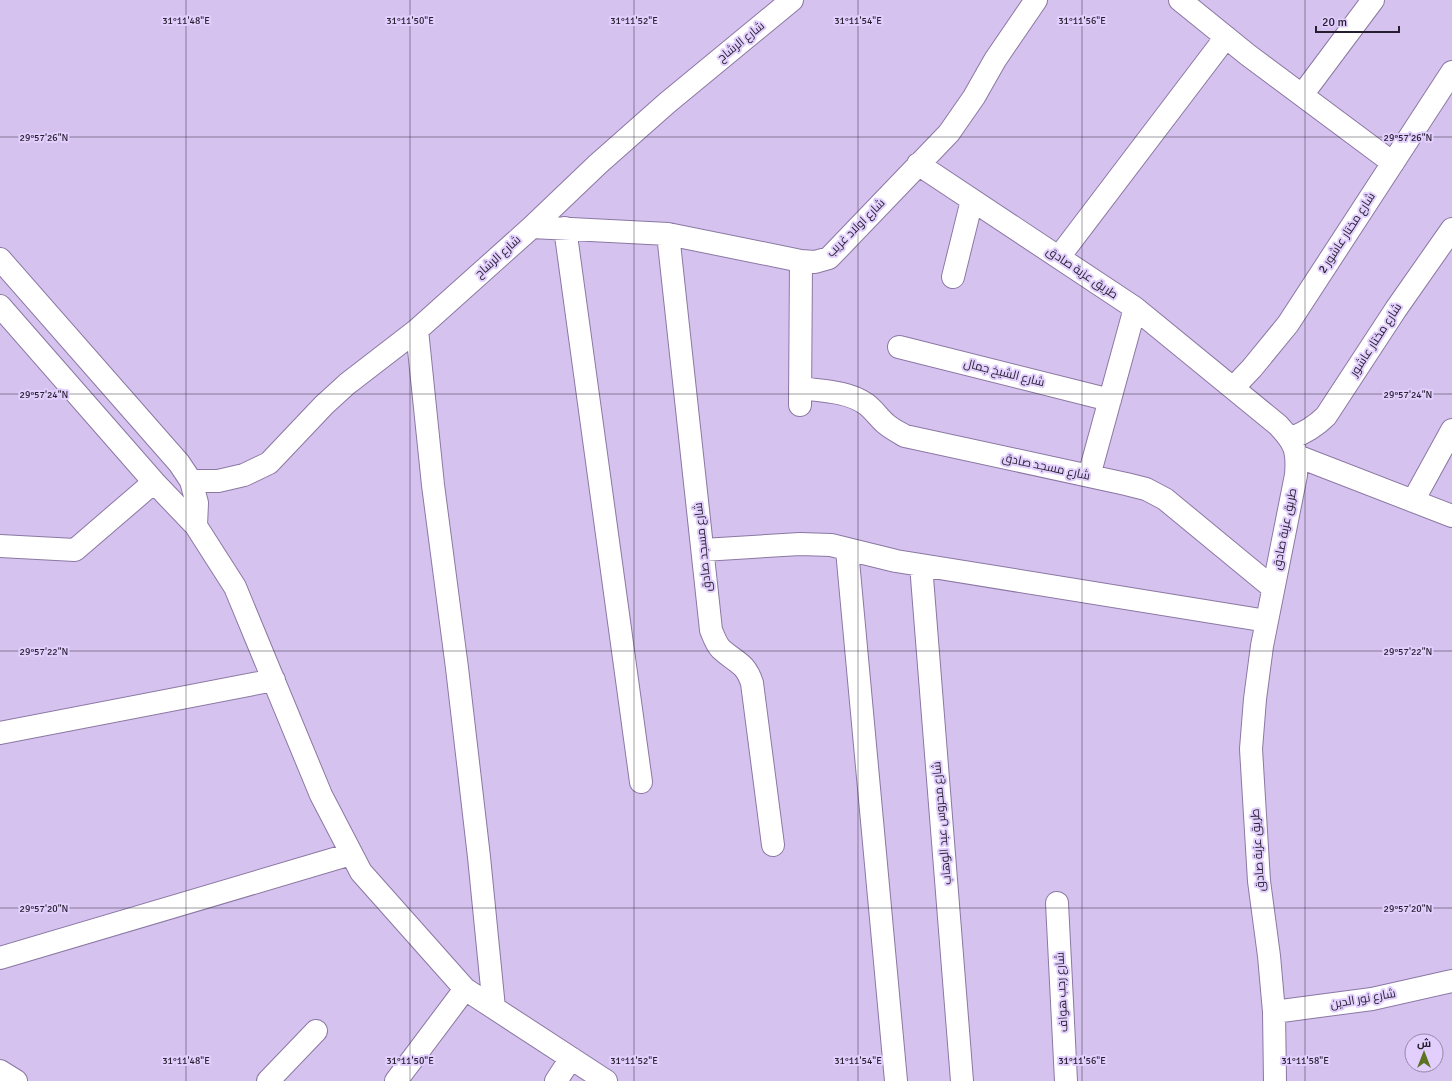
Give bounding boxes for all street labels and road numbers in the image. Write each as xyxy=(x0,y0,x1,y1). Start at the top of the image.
street label: شارع الرشاح xyxy=(714,18,768,66)
street label: شارع مختار عاشور 2 xyxy=(1315,190,1379,276)
street label: شارع اولاد غريب xyxy=(824,196,888,260)
street label: شارع الرشاح xyxy=(472,232,524,281)
street label: طريق عزبة صادق xyxy=(1043,244,1121,302)
street label: شارع مختار عاشور xyxy=(1346,300,1405,380)
street label: شارع الشيخ جمال xyxy=(962,356,1046,390)
street label: شارع مسجد صادق xyxy=(1001,450,1092,484)
street label: طريق عزبة صادق xyxy=(1270,487,1300,571)
street label: شارع مسجد صادق xyxy=(691,502,715,592)
street label: شارع محروس عبد الوهاب xyxy=(929,761,955,885)
street label: طريق عزبة صادق xyxy=(1248,808,1268,892)
street label: شارع رجب هواف xyxy=(1052,951,1072,1032)
street label: شارع نور الدين xyxy=(1329,986,1397,1012)

